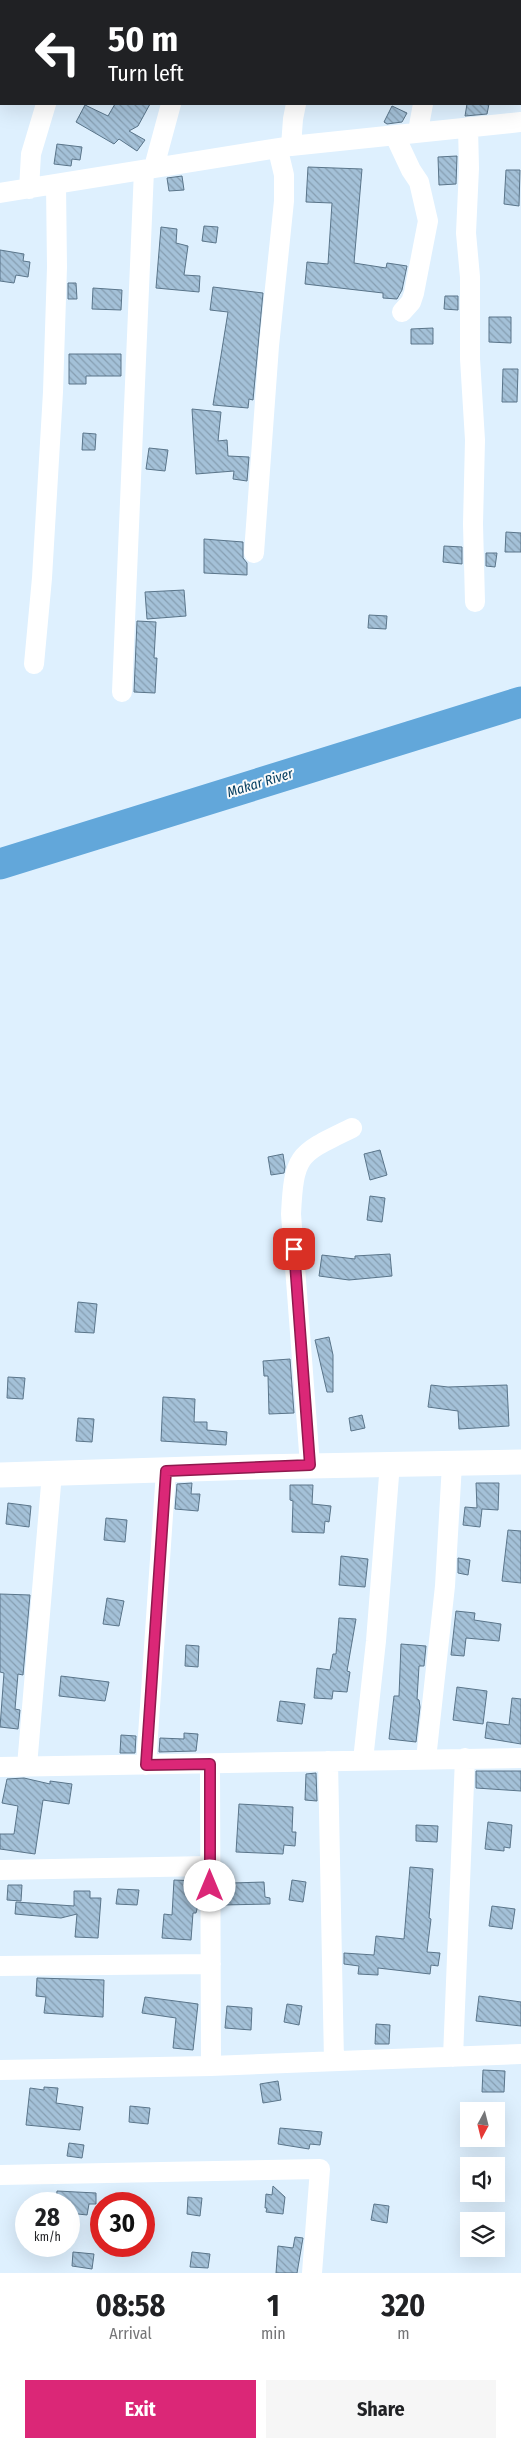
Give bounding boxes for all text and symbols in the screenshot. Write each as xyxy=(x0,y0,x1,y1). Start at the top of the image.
text: 50 m xyxy=(108,18,178,60)
icon: left xyxy=(25,20,90,85)
text: Turn left xyxy=(108,60,184,87)
water label: Makar River xyxy=(225,765,296,801)
pin xyxy=(273,1228,315,1270)
icon: arrive xyxy=(280,1235,308,1263)
position arrow xyxy=(183,1859,235,1911)
north arrow xyxy=(460,2102,505,2148)
map controls xyxy=(460,2102,505,2257)
button: sound xyxy=(460,2157,505,2202)
speed limit sign: 30 xyxy=(90,2192,155,2257)
text: 28 xyxy=(35,2203,60,2233)
button: layers xyxy=(460,2212,505,2257)
text: km/h xyxy=(34,2230,61,2244)
text: 08:58 xyxy=(96,2288,165,2324)
text: 1 xyxy=(267,2288,280,2324)
text: 320 xyxy=(381,2288,425,2324)
text: Arrival xyxy=(109,2324,152,2343)
text: min xyxy=(261,2324,286,2343)
text: m xyxy=(397,2324,410,2343)
button: Exit xyxy=(25,2380,256,2438)
button: Share xyxy=(266,2380,496,2438)

